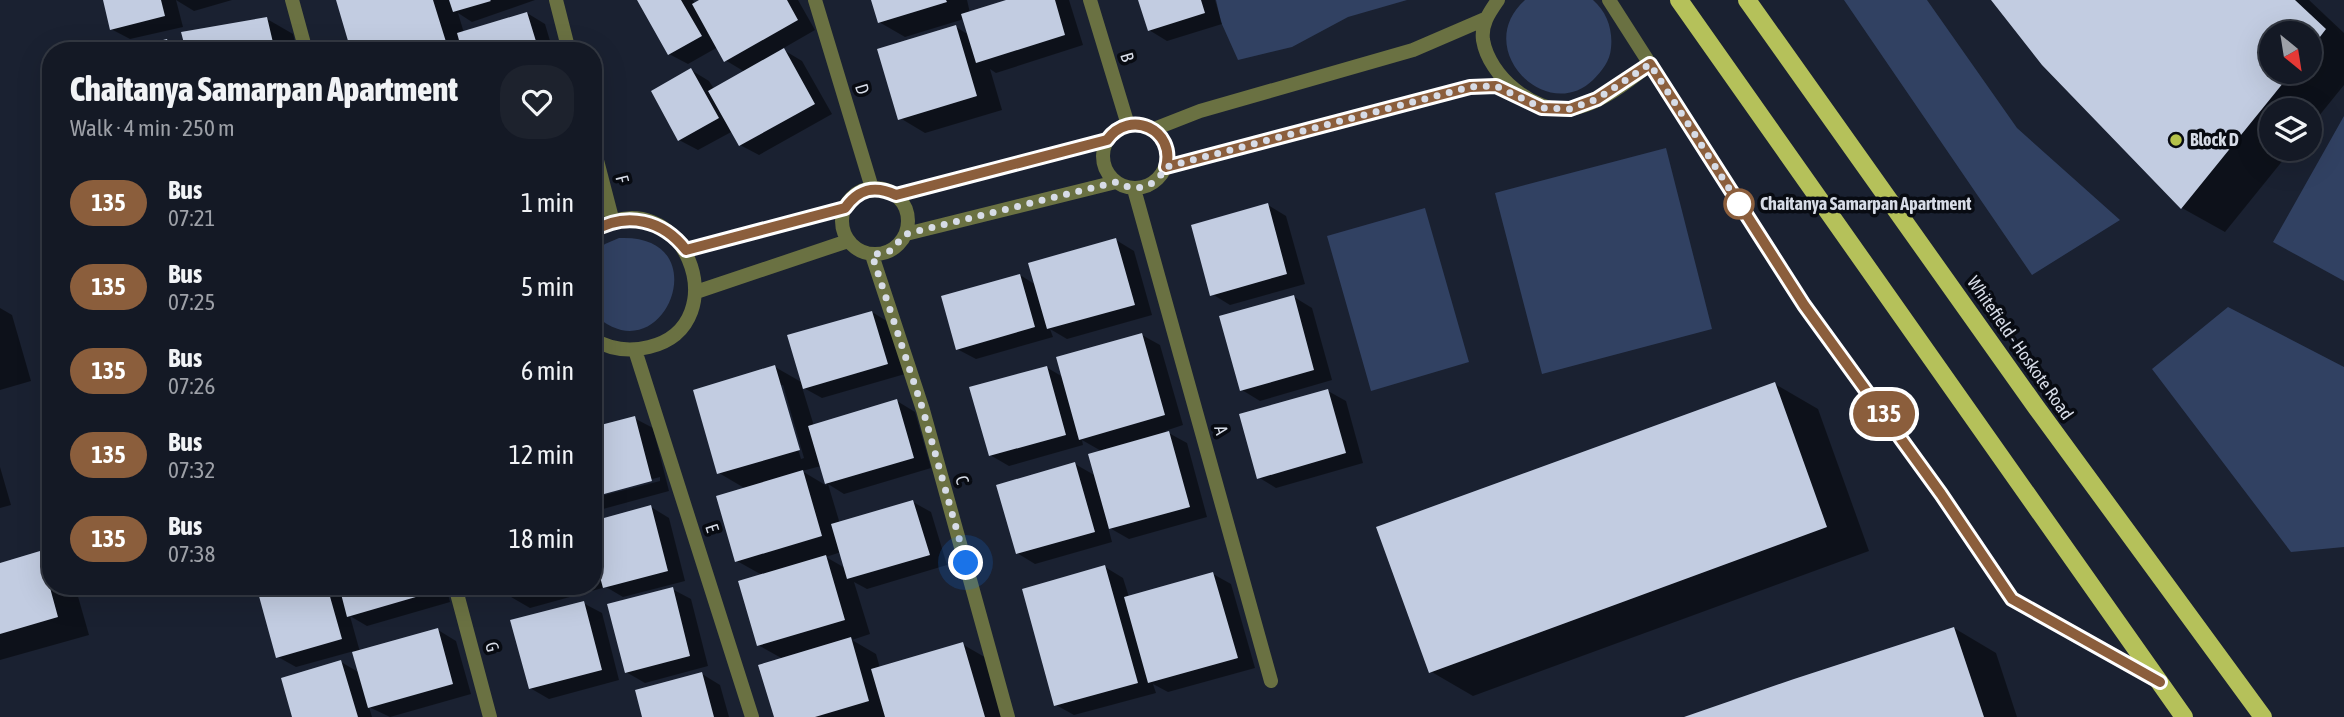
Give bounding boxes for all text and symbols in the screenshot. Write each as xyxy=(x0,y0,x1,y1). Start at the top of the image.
north arrow xyxy=(2259,21,2322,84)
map controls xyxy=(2259,21,2322,161)
street label: B xyxy=(1116,50,1139,64)
button: heart xyxy=(500,65,574,139)
text: Chaitanya Samarpan Apartment xyxy=(70,70,458,108)
street label: D xyxy=(851,81,874,97)
button: layers xyxy=(2259,98,2322,161)
text: Walk · 4 min · 250 m xyxy=(70,115,234,141)
place label: Block D xyxy=(2190,129,2239,150)
marker: Block D xyxy=(2168,132,2184,148)
street label: F xyxy=(611,173,634,186)
text: Bus xyxy=(168,175,202,205)
text: 1 min xyxy=(521,188,574,218)
text: 135 xyxy=(92,189,125,216)
marker: Chaitanya Samarpan Apartment xyxy=(1724,189,1754,219)
place label: Chaitanya Samarpan Apartment xyxy=(1760,193,1972,214)
text: 07:21 xyxy=(168,205,215,231)
text: Bus xyxy=(168,259,202,289)
text: 5 min xyxy=(521,272,574,302)
street label: Whitefield - Hoskote Road xyxy=(1963,272,2078,423)
text: 135 xyxy=(92,273,125,300)
text: 07:25 xyxy=(168,289,215,315)
text: Bus xyxy=(168,343,202,373)
text: 6 min xyxy=(521,356,574,386)
text: 135 xyxy=(92,357,125,384)
text: 07:26 xyxy=(168,373,215,399)
line badge: 135 xyxy=(1844,391,1924,437)
text: 135 xyxy=(1867,400,1901,427)
street label: A xyxy=(1210,423,1233,437)
text: Bus xyxy=(168,427,202,457)
text: 12 min xyxy=(509,440,574,470)
text: 135 xyxy=(92,441,125,468)
text: 07:32 xyxy=(168,457,215,483)
street label: C xyxy=(951,473,974,487)
text: Bus xyxy=(168,511,202,541)
street label: E xyxy=(701,521,724,535)
text: 18 min xyxy=(509,524,574,554)
text: 135 xyxy=(92,525,125,552)
text: 07:38 xyxy=(168,541,215,567)
your location xyxy=(948,545,983,580)
street label: G xyxy=(481,640,504,654)

